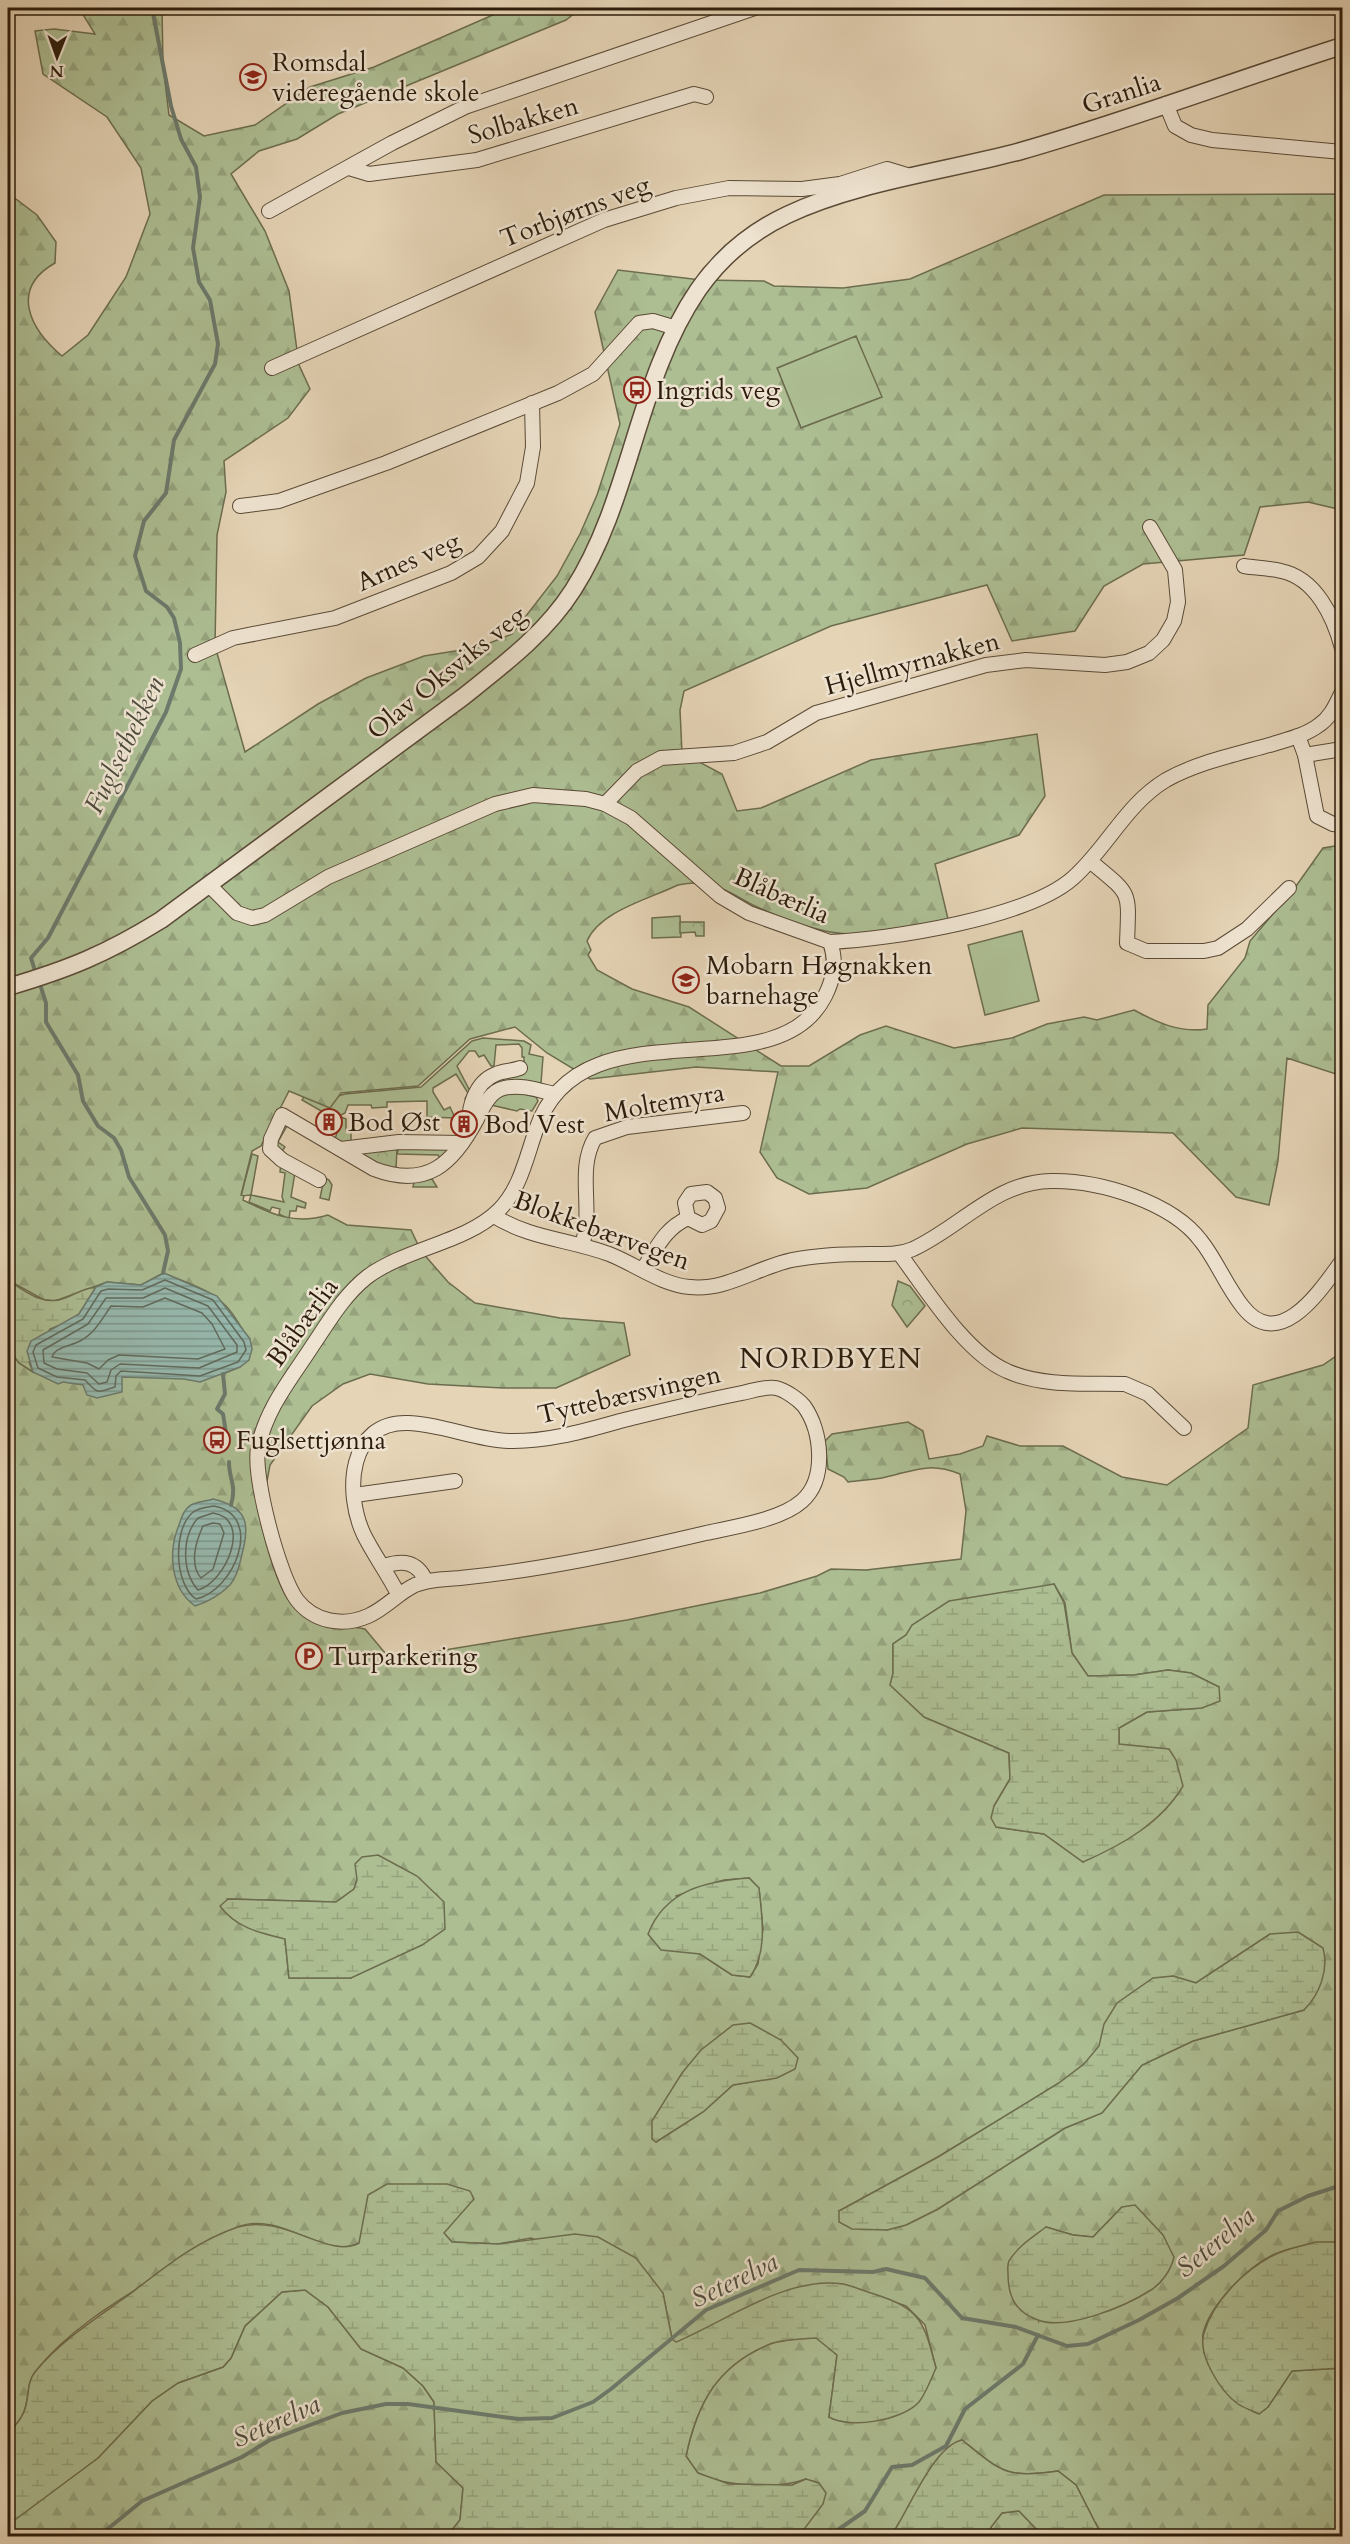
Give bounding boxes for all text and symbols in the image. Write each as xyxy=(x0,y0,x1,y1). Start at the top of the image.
north arrow xyxy=(27,27,87,87)
place label: Romsdal videregående skole xyxy=(272,45,480,110)
text: N xyxy=(50,60,64,82)
school or university icon: Romsdal videregående skole xyxy=(238,62,268,92)
street label: Granlia xyxy=(1077,64,1165,123)
street label: Solbakken xyxy=(464,88,583,153)
street label: Torbjørns veg xyxy=(495,167,656,256)
place label: Ingrids veg xyxy=(656,373,780,408)
bus stop icon: Ingrids veg xyxy=(622,375,652,405)
street label: Arnes veg xyxy=(351,523,466,600)
street label: Olav Oksviks veg xyxy=(359,597,533,747)
street label: Hjellmyrnakken xyxy=(821,623,1004,704)
water label: Fuglsetbekken xyxy=(75,671,173,820)
street label: Blåbærlia xyxy=(728,859,835,932)
place label: Mobarn Høgnakken barnehage xyxy=(706,948,933,1013)
school or university icon: Mobarn Høgnakken barnehage xyxy=(671,965,701,995)
street label: Moltemyra xyxy=(601,1075,727,1130)
place label: Bod Øst xyxy=(348,1105,440,1140)
building icon: Bod Øst xyxy=(314,1107,344,1137)
place label: Bod Vest xyxy=(484,1107,584,1142)
building icon: Bod Vest xyxy=(449,1109,479,1139)
street label: Blokkebærvegen xyxy=(509,1182,695,1279)
street label: Blåbærlia xyxy=(258,1271,346,1374)
district label: NORDBYEN xyxy=(739,1340,923,1378)
street label: Tyttebærsvingen xyxy=(534,1356,724,1433)
place label: Fuglsettjønna xyxy=(236,1423,386,1458)
bus stop icon: Fuglsettjønna xyxy=(202,1425,232,1455)
place label: Turparkering xyxy=(328,1639,478,1674)
parking icon: Turparkering xyxy=(294,1641,324,1671)
water label: Seterelva xyxy=(1168,2198,1263,2286)
water label: Seterelva xyxy=(685,2244,784,2317)
water label: Seterelva xyxy=(226,2386,326,2457)

